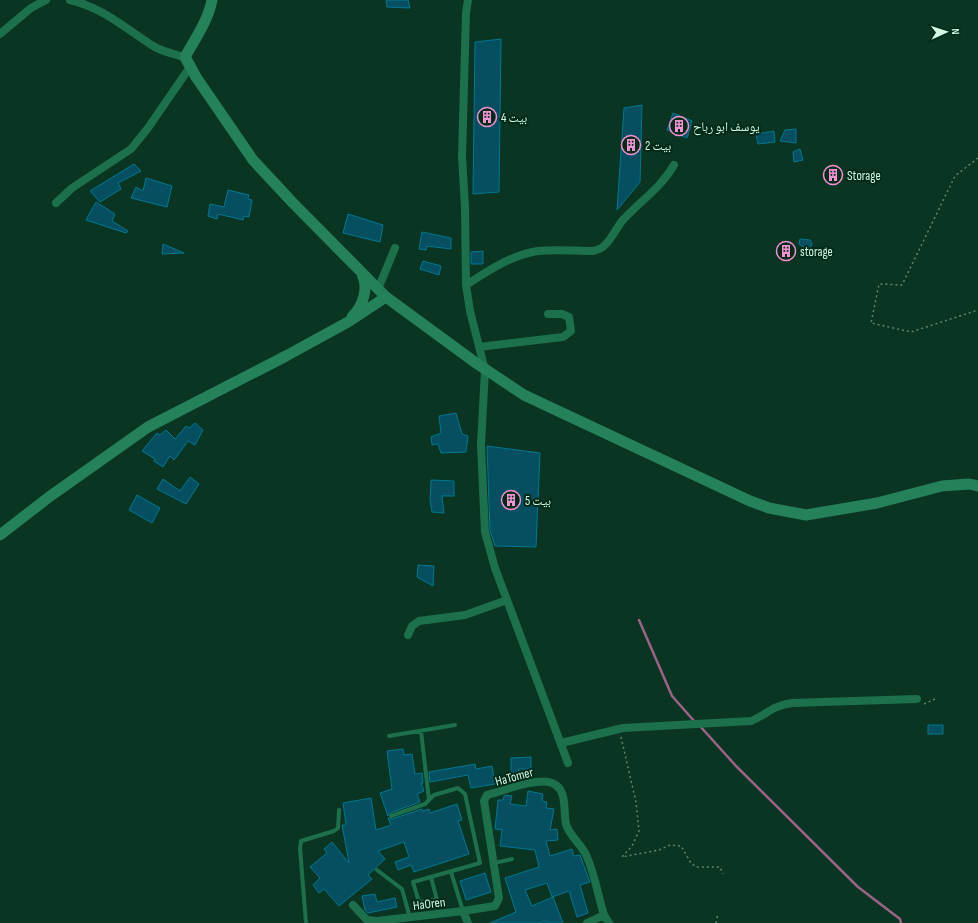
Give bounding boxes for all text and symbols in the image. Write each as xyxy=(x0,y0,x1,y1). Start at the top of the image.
north arrow xyxy=(926,12,966,52)
text: N xyxy=(949,28,962,35)
building icon: بيت 4 xyxy=(476,106,498,128)
place label: بيت 4 xyxy=(501,110,527,126)
building icon: يوسف ابو رباح xyxy=(668,115,690,137)
place label: يوسف ابو رباح xyxy=(693,119,760,136)
building icon: بيت 2 xyxy=(620,134,642,156)
place label: بيت 2 xyxy=(645,138,671,154)
building icon: Storage xyxy=(822,164,844,186)
place label: Storage xyxy=(847,168,881,184)
building icon: storage xyxy=(775,240,797,262)
place label: storage xyxy=(800,244,833,260)
building icon: بيت 5 xyxy=(500,489,522,511)
place label: بيت 5 xyxy=(525,493,551,509)
street label: HaTomer xyxy=(493,764,535,790)
street label: HaOren xyxy=(412,894,446,914)

